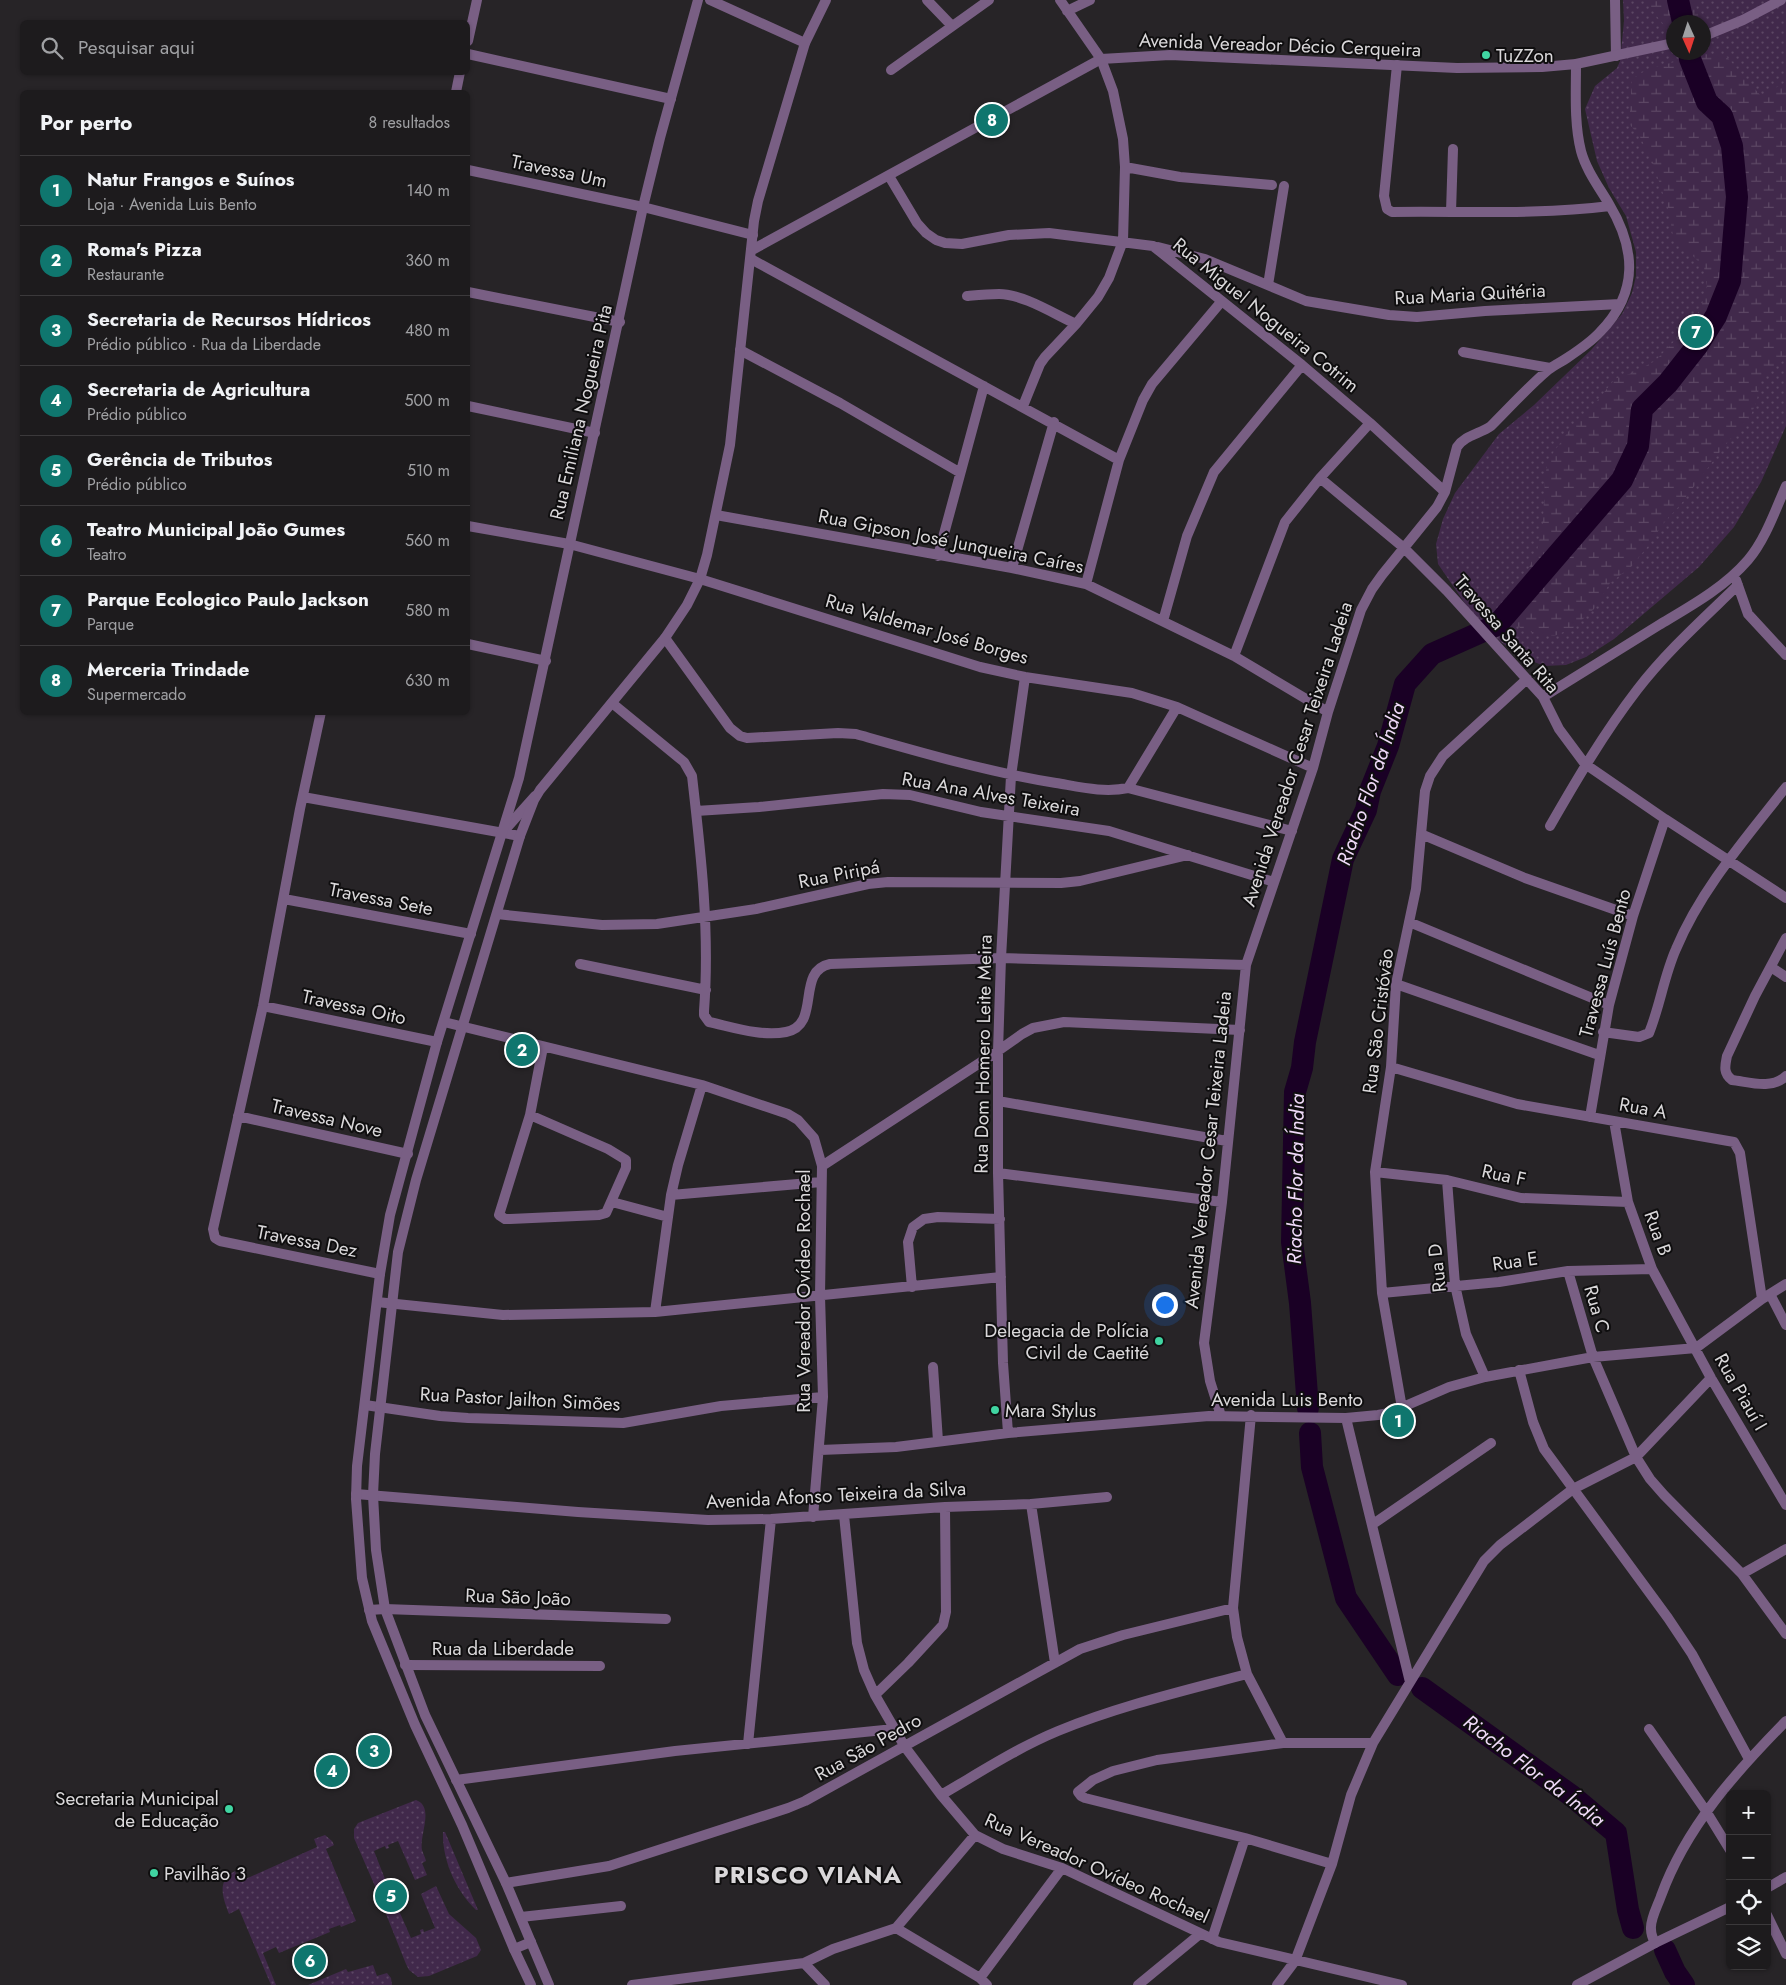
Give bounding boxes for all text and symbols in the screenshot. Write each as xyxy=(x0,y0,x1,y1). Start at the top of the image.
north arrow xyxy=(1666,15,1711,60)
search box xyxy=(20,20,470,75)
street label: Avenida Vereador Décio Cerqueira xyxy=(1138,27,1422,63)
icon: search xyxy=(38,34,66,62)
text: Pesquisar aqui xyxy=(78,34,195,61)
place label: TuZZon xyxy=(1496,42,1554,69)
marker: TuZZon xyxy=(1480,49,1492,61)
pin: 8 xyxy=(976,101,1008,139)
text: Por perto xyxy=(40,108,132,138)
text: 8 resultados xyxy=(369,111,450,134)
street label: Travessa Um xyxy=(508,148,610,194)
text: Natur Frangos e Suínos xyxy=(87,166,295,193)
text: 1 xyxy=(52,179,60,202)
text: 140 m xyxy=(407,179,450,202)
text: Loja · Avenida Luis Bento xyxy=(87,193,257,216)
street label: Rua Miguel Nogueira Cotrim xyxy=(1167,231,1365,399)
text: Roma's Pizza xyxy=(87,236,202,263)
text: 2 xyxy=(51,249,61,272)
text: 360 m xyxy=(405,249,450,272)
text: Restaurante xyxy=(87,263,164,286)
street label: Rua Maria Quitéria xyxy=(1394,277,1546,311)
street label: Rua Emiliana Nogueira Pita xyxy=(543,302,619,522)
text: Secretaria de Recursos Hídricos xyxy=(87,306,371,333)
pin: 7 xyxy=(1680,313,1712,351)
text: 3 xyxy=(51,319,61,342)
text: 480 m xyxy=(405,319,450,342)
text: Prédio público · Rua da Liberdade xyxy=(87,333,321,356)
text: Secretaria de Agricultura xyxy=(87,376,310,403)
text: 4 xyxy=(50,389,62,412)
text: 500 m xyxy=(404,389,450,412)
text: Prédio público xyxy=(87,403,187,426)
text: Gerência de Tributos xyxy=(87,446,272,473)
text: 5 xyxy=(51,459,61,482)
text: 510 m xyxy=(407,459,450,482)
text: Prédio público xyxy=(87,473,187,496)
street label: Rua Gipson José Junqueira Caíres xyxy=(816,502,1086,580)
text: Teatro Municipal João Gumes xyxy=(87,516,345,543)
text: 6 xyxy=(51,529,61,552)
text: 560 m xyxy=(405,529,450,552)
text: Teatro xyxy=(87,543,127,566)
street label: Travessa Santa Rita xyxy=(1448,569,1566,699)
text: Parque Ecologico Paulo Jackson xyxy=(87,586,369,613)
street label: Rua Valdemar José Borges xyxy=(822,587,1032,671)
street label: Avenida Vereador Cesar Teixeira Ladeia xyxy=(1235,598,1359,910)
text: 7 xyxy=(51,599,61,622)
text: 580 m xyxy=(405,599,450,622)
text: Parque xyxy=(87,613,134,636)
text: Merceria Trindade xyxy=(87,656,249,683)
text: 8 xyxy=(51,669,61,692)
text: 630 m xyxy=(405,669,450,692)
text: Supermercado xyxy=(87,683,186,706)
water label: Riacho Flor da Índia xyxy=(1329,699,1413,869)
street label: Rua Ana Alves Teixeira xyxy=(900,765,1082,823)
street label: Rua Piripá xyxy=(796,853,882,895)
street label: Travessa Sete xyxy=(327,876,436,922)
street label: Travessa Luís Bento xyxy=(1572,886,1638,1040)
street label: Rua Dom Homero Leite Meira xyxy=(967,934,999,1174)
street label: Rua São Cristóvão xyxy=(1356,947,1400,1095)
street label: Travessa Oito xyxy=(299,983,409,1031)
street label: Avenida Vereador Cesar Teixeira Ladeia xyxy=(1178,990,1238,1310)
pin: 2 xyxy=(506,1031,538,1069)
street label: Rua A xyxy=(1617,1091,1669,1126)
street label: Travessa Nove xyxy=(269,1092,386,1144)
water label: Riacho Flor da Índia xyxy=(1280,1093,1312,1265)
street label: Rua F xyxy=(1479,1157,1529,1193)
street label: Rua Vereador Ovídeo Rochael xyxy=(790,1169,817,1413)
street label: Rua B xyxy=(1637,1207,1679,1259)
street label: Travessa Dez xyxy=(254,1218,360,1264)
street label: Rua D xyxy=(1421,1242,1453,1293)
street label: Rua E xyxy=(1490,1244,1540,1278)
street label: Rua C xyxy=(1577,1282,1617,1336)
your location xyxy=(1152,1292,1178,1318)
place label: Delegacia de Polícia Civil de Caetité xyxy=(984,1317,1149,1366)
marker: Delegacia de Polícia Civil de Caetité xyxy=(1153,1335,1165,1347)
street label: Rua Piauí I xyxy=(1708,1348,1774,1436)
street label: Rua Pastor Jailton Simões xyxy=(419,1380,621,1418)
street label: Avenida Luis Bento xyxy=(1211,1386,1363,1413)
place label: Mara Stylus xyxy=(1005,1397,1097,1424)
pin: 1 xyxy=(1382,1402,1414,1440)
marker: Mara Stylus xyxy=(989,1404,1001,1416)
street label: Avenida Afonso Teixeira da Silva xyxy=(705,1475,967,1515)
street label: Rua São João xyxy=(465,1582,571,1612)
street label: Rua da Liberdade xyxy=(432,1635,574,1662)
street label: Rua São Pedro xyxy=(810,1707,926,1787)
water label: Riacho Flor da Índia xyxy=(1457,1708,1611,1834)
pin: 3 xyxy=(358,1732,390,1770)
pin: 4 xyxy=(316,1752,348,1790)
place label: Secretaria Municipal de Educação xyxy=(55,1785,219,1834)
map controls xyxy=(1726,1790,1771,1970)
button: + xyxy=(1726,1790,1771,1835)
marker: Secretaria Municipal de Educação xyxy=(223,1803,235,1815)
street label: Rua Vereador Ovídeo Rochael xyxy=(980,1806,1214,1930)
button: − xyxy=(1726,1835,1771,1880)
district label: PRISCO VIANA xyxy=(714,1857,902,1892)
place label: Pavilhão 3 xyxy=(164,1860,246,1887)
marker: Pavilhão 3 xyxy=(148,1867,160,1879)
pin: 5 xyxy=(375,1877,407,1915)
button: locate xyxy=(1726,1880,1771,1925)
button: layers xyxy=(1726,1925,1771,1970)
pin: 6 xyxy=(294,1942,326,1980)

